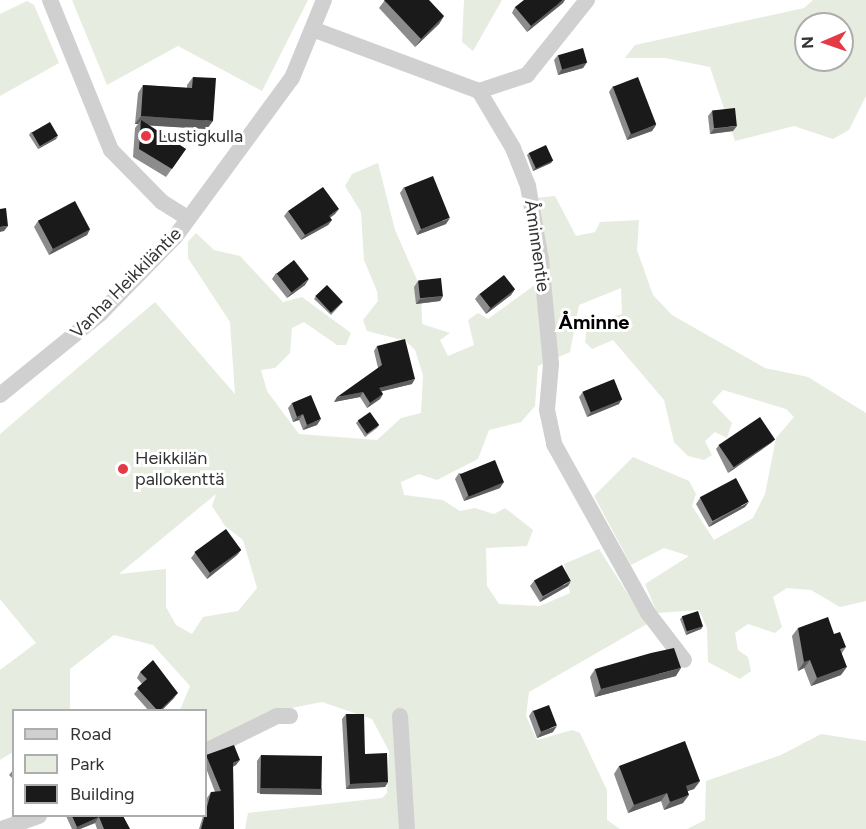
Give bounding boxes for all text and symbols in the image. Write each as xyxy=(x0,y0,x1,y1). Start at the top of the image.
north arrow xyxy=(794,12,854,72)
text: N xyxy=(798,36,817,49)
place label: Lustigkulla xyxy=(158,125,243,147)
marker: Lustigkulla xyxy=(139,129,153,143)
street label: Åminnentie xyxy=(520,199,554,293)
street label: Vanha Heikkiläntie xyxy=(66,223,186,343)
district label: Åminne xyxy=(559,310,629,334)
place label: Heikkilän pallokenttä xyxy=(135,448,224,490)
marker: Heikkilän pallokenttä xyxy=(116,462,130,476)
legend xyxy=(12,709,207,817)
text: Road xyxy=(70,723,111,745)
text: Park xyxy=(70,753,104,775)
text: Building xyxy=(70,783,135,805)

